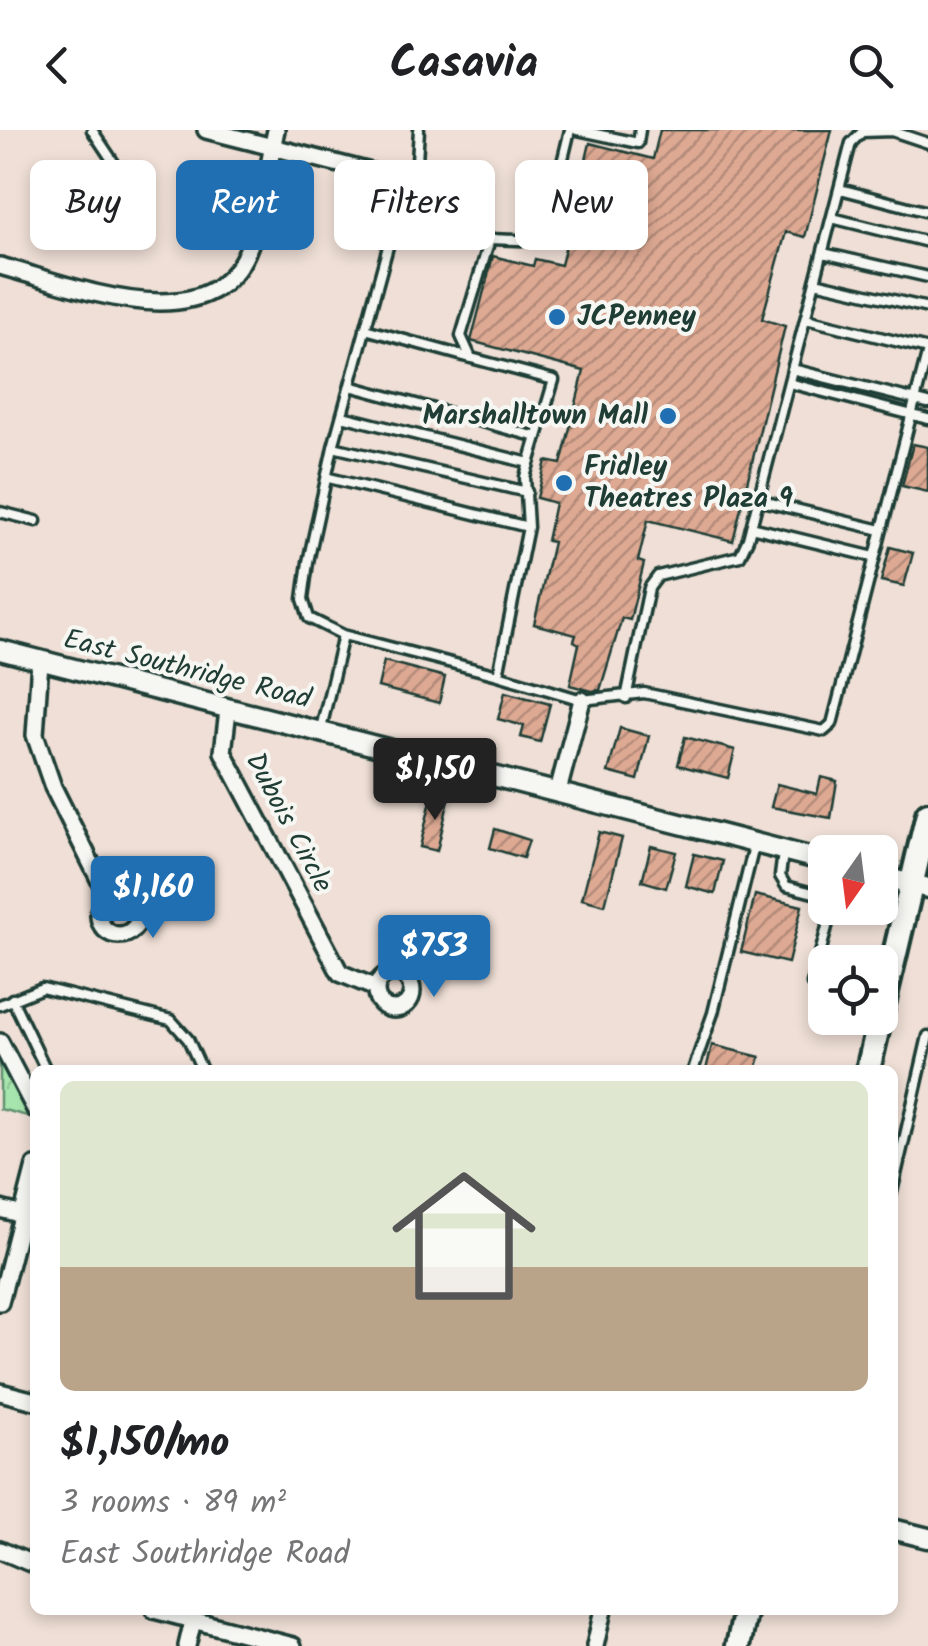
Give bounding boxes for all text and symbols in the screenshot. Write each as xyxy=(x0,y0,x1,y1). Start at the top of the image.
text: Casavia xyxy=(390,29,538,101)
icon: back xyxy=(30,38,85,93)
icon: search xyxy=(843,38,898,93)
chip: Buy xyxy=(30,160,156,250)
chip: Rent xyxy=(176,160,314,250)
chip: Filters xyxy=(334,160,495,250)
chip: New xyxy=(515,160,648,250)
place label: JCPenney xyxy=(577,295,697,340)
marker: JCPenney xyxy=(546,306,568,328)
place label: Marshalltown Mall xyxy=(422,394,649,439)
marker: Marshalltown Mall xyxy=(657,405,679,427)
place label: Fridley Theatres Plaza 9 xyxy=(584,445,793,522)
marker: Fridley Theatres Plaza 9 xyxy=(553,472,575,494)
street label: East Southridge Road xyxy=(59,617,316,723)
pin: $1,150 xyxy=(354,738,516,823)
street label: Dubois Circle xyxy=(232,745,344,902)
text: $1,150 xyxy=(395,745,475,796)
north arrow xyxy=(808,835,898,925)
map controls xyxy=(808,835,898,1035)
pin: $1,160 xyxy=(72,856,234,941)
text: $1,160 xyxy=(113,863,193,914)
pin: $753 xyxy=(375,915,493,1000)
text: $753 xyxy=(400,922,468,973)
button: locate xyxy=(808,945,898,1035)
icon: home xyxy=(374,1146,554,1326)
text: $1,150/mo xyxy=(60,1411,229,1478)
text: 3 rooms · 89 m² xyxy=(60,1478,286,1529)
text: East Southridge Road xyxy=(60,1529,350,1580)

